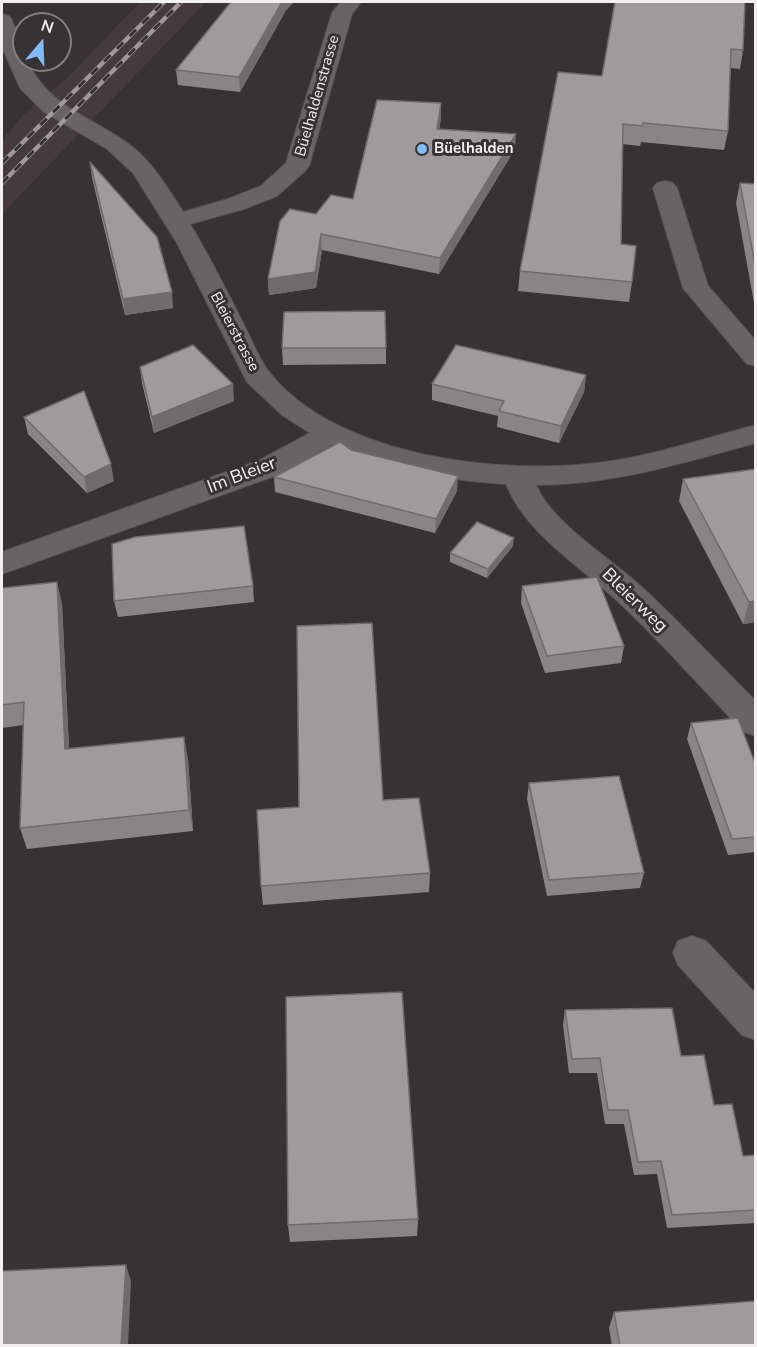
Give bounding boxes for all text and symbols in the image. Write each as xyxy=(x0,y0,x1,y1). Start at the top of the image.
north arrow xyxy=(12,12,72,72)
text: N xyxy=(38,15,56,39)
street label: Büelhaldenstrasse xyxy=(292,33,344,159)
place label: Büelhalden xyxy=(434,140,514,158)
marker: Büelhalden xyxy=(415,142,429,156)
street label: Bleierstrasse xyxy=(206,289,262,375)
street label: Im Bleier xyxy=(205,453,279,499)
street label: Bleierweg xyxy=(597,564,671,638)

